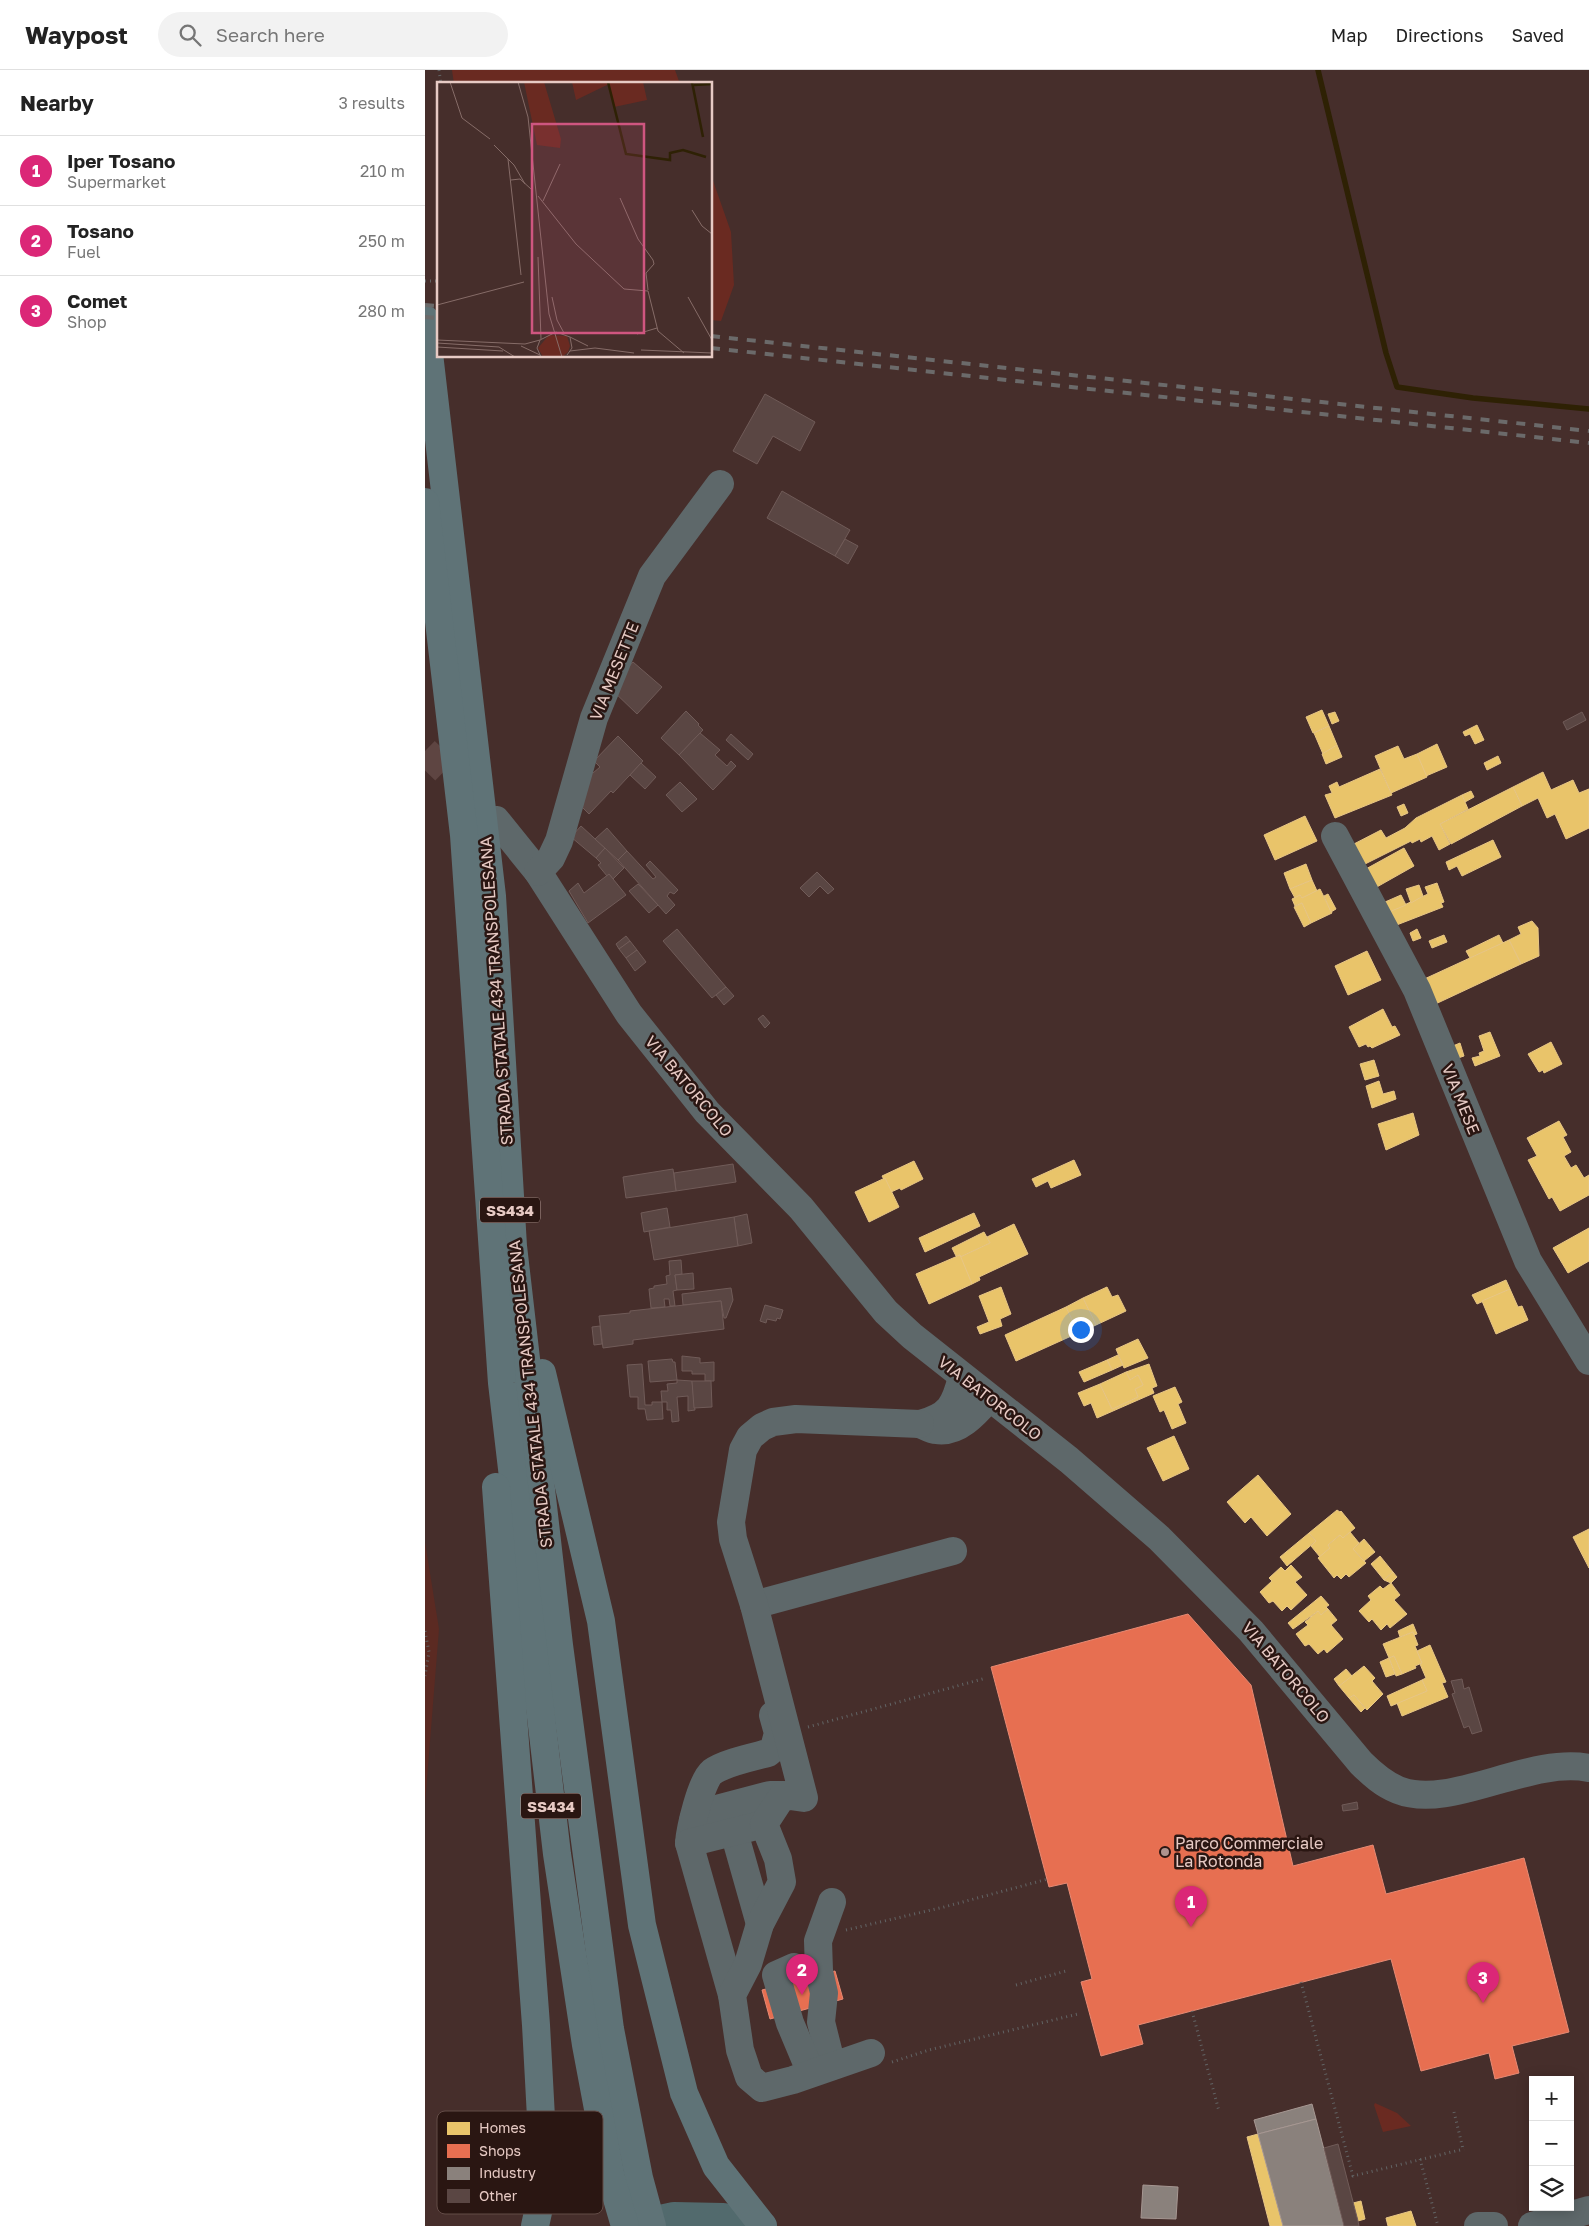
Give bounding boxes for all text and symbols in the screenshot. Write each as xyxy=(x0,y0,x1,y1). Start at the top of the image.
search box xyxy=(158,12,508,57)
text: Waypost xyxy=(25,20,128,49)
icon: search xyxy=(176,21,204,49)
text: Search here xyxy=(216,23,325,46)
text: Map xyxy=(1331,24,1367,46)
text: Directions xyxy=(1395,24,1483,46)
text: Saved xyxy=(1511,24,1564,46)
inset map xyxy=(437,82,713,358)
text: Nearby xyxy=(20,90,94,116)
text: 3 results xyxy=(338,93,405,113)
text: Iper Tosano xyxy=(67,149,175,172)
text: 1 xyxy=(32,161,40,181)
text: 210 m xyxy=(360,161,405,181)
text: Supermarket xyxy=(67,172,166,192)
text: Tosano xyxy=(67,219,134,242)
text: 2 xyxy=(31,231,41,251)
text: 250 m xyxy=(358,231,405,251)
text: Fuel xyxy=(67,242,101,262)
text: Comet xyxy=(67,289,127,312)
text: 3 xyxy=(31,301,41,321)
text: 280 m xyxy=(358,301,405,321)
text: Shop xyxy=(67,312,107,332)
street label: VIA MESETTE xyxy=(585,619,643,723)
street label: STRADA STATALE 434 TRANSPOLESANA xyxy=(475,836,517,1146)
street label: VIA BATORCOLO xyxy=(641,1031,737,1141)
street label: VIA MESE xyxy=(1438,1061,1484,1137)
road number: SS434 xyxy=(480,1198,540,1222)
street label: STRADA STATALE 434 TRANSPOLESANA xyxy=(504,1239,556,1549)
your location xyxy=(1068,1317,1094,1343)
street label: VIA BATORCOLO xyxy=(934,1351,1046,1445)
street label: VIA BATORCOLO xyxy=(1238,1617,1334,1727)
road number: SS434 xyxy=(521,1794,581,1818)
place label: Parco Commerciale La Rotonda xyxy=(1175,1833,1323,1871)
marker: Parco Commerciale La Rotonda xyxy=(1159,1846,1171,1858)
pin: 1 xyxy=(1175,1886,1207,1927)
pin: 2 xyxy=(786,1954,818,1995)
pin: 3 xyxy=(1467,1962,1499,2003)
map controls xyxy=(1529,2076,1574,2211)
button: + xyxy=(1529,2076,1574,2121)
legend xyxy=(437,2111,603,2214)
text: Homes xyxy=(479,2119,526,2136)
button: − xyxy=(1529,2121,1574,2166)
text: Shops xyxy=(479,2142,521,2159)
text: Industry xyxy=(479,2164,536,2181)
button: layers xyxy=(1529,2166,1574,2211)
text: Other xyxy=(479,2187,518,2204)

